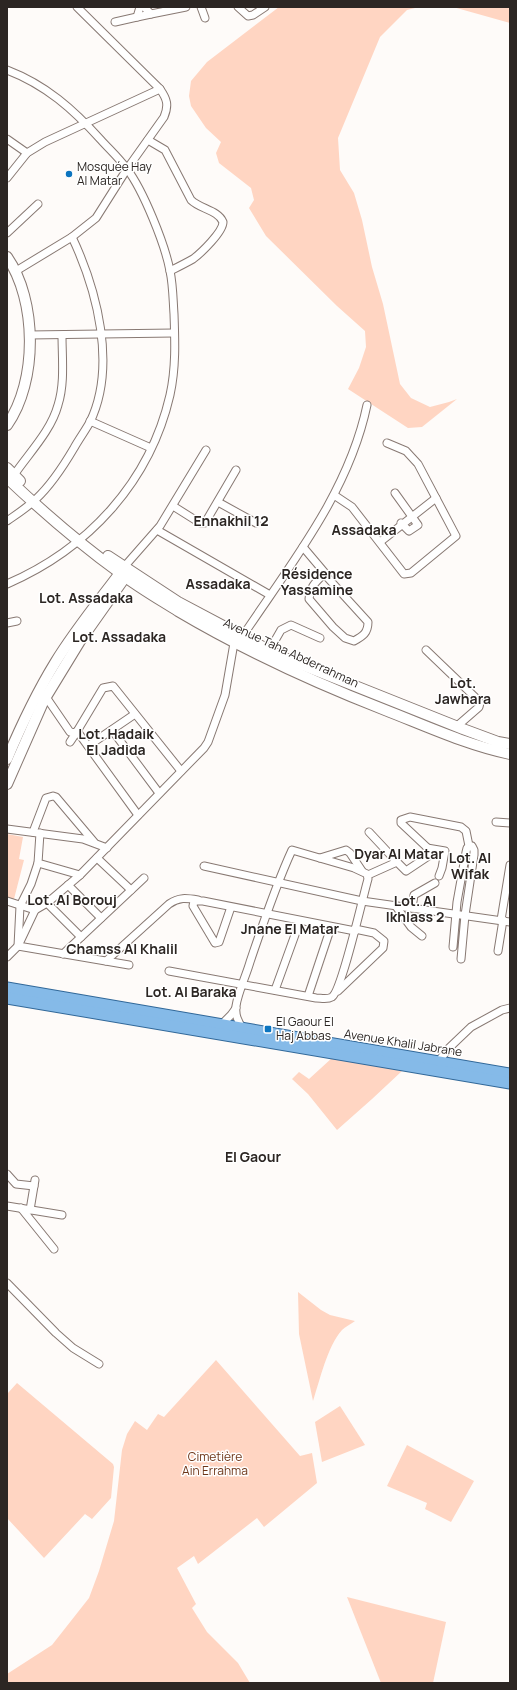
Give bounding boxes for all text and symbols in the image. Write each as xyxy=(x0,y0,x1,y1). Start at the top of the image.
place label: Mosquée Hay Al Matar xyxy=(77,158,153,189)
marker: Mosquée Hay Al Matar xyxy=(64,169,74,179)
district label: Ennakhil 12 xyxy=(193,511,269,530)
district label: Assadaka xyxy=(332,520,396,539)
district label: Résidence Yassamine xyxy=(281,564,353,599)
district label: Assadaka xyxy=(186,574,250,593)
district label: Lot. Assadaka xyxy=(39,588,133,607)
street label: Avenue Taha Abderrahman xyxy=(221,614,362,691)
district label: Lot. Assadaka xyxy=(72,627,166,646)
district label: Lot. Jawhara xyxy=(435,673,491,708)
district label: Lot. Hadaik El Jadida xyxy=(78,724,154,759)
district label: Dyar Al Matar xyxy=(354,844,444,863)
district label: Lot. Al Wifak xyxy=(449,848,491,883)
district label: Lot. Al Borouj xyxy=(27,890,117,909)
district label: Lot. Al Ikhlass 2 xyxy=(386,891,444,926)
district label: Jnane El Matar xyxy=(241,919,340,938)
district label: Chamss Al Khalil xyxy=(66,939,178,958)
district label: Lot. Al Baraka xyxy=(145,982,237,1001)
place label: El Gaour El Haj Abbas xyxy=(276,1013,334,1044)
marker: El Gaour El Haj Abbas xyxy=(263,1024,273,1034)
street label: Avenue Khalil Jabrane xyxy=(343,1025,463,1060)
district label: El Gaour xyxy=(225,1147,282,1166)
park label: Cimetière Ain Errahma xyxy=(182,1448,248,1479)

